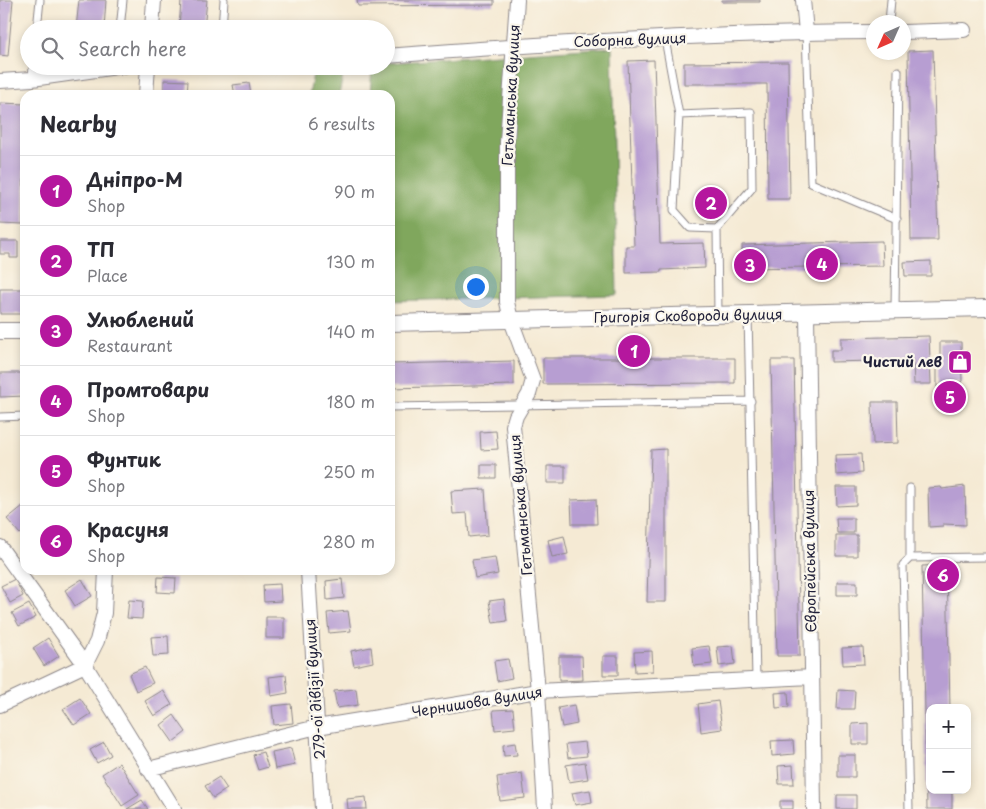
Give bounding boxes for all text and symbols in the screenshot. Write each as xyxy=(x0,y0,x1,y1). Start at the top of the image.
north arrow xyxy=(866,15,911,60)
search box xyxy=(20,20,395,75)
street label: Гетьманська вулиця xyxy=(496,24,525,166)
street label: Соборна вулиця xyxy=(573,27,687,52)
icon: search xyxy=(38,34,66,62)
text: Search here xyxy=(78,34,187,62)
text: Nearby xyxy=(40,107,117,139)
text: 6 results xyxy=(308,111,375,135)
text: Днiпро-М xyxy=(87,165,183,193)
text: 1 xyxy=(52,179,60,203)
text: 90 m xyxy=(334,179,375,203)
pin: 2 xyxy=(695,184,727,222)
text: Shop xyxy=(87,193,125,217)
text: ТП xyxy=(87,235,115,263)
pin: 4 xyxy=(806,245,838,283)
pin: 3 xyxy=(734,246,766,284)
text: 2 xyxy=(50,249,62,273)
text: 130 m xyxy=(327,249,375,273)
text: Place xyxy=(87,263,128,287)
your location xyxy=(463,274,489,300)
street label: Григорія Сковороди вулиця xyxy=(593,303,783,328)
text: Улюблений xyxy=(87,305,194,333)
text: 3 xyxy=(51,319,61,343)
text: 140 m xyxy=(327,319,375,343)
pin: 1 xyxy=(618,332,650,370)
text: Restaurant xyxy=(87,333,173,357)
shop icon: Чистий лев xyxy=(947,349,973,375)
place label: Чистий лев xyxy=(863,351,942,372)
text: Промтовари xyxy=(87,375,210,403)
pin: 5 xyxy=(934,378,966,416)
text: 4 xyxy=(51,389,61,413)
text: 180 m xyxy=(327,389,375,413)
text: Shop xyxy=(87,403,125,427)
street label: Гетьманська вулиця xyxy=(504,434,537,576)
text: Фунтик xyxy=(87,445,161,473)
text: 5 xyxy=(51,459,61,483)
text: 250 m xyxy=(324,459,375,483)
text: Shop xyxy=(87,473,125,497)
street label: Європейська вулиця xyxy=(798,489,821,633)
text: Красуня xyxy=(87,515,169,543)
text: 6 xyxy=(50,529,62,553)
text: 280 m xyxy=(323,529,375,553)
text: Shop xyxy=(87,543,125,567)
pin: 6 xyxy=(927,556,959,594)
street label: 279-ої дівізії вулиця xyxy=(299,618,330,760)
street label: Чернишова вулиця xyxy=(410,681,544,722)
map controls xyxy=(926,704,971,794)
button: + xyxy=(926,704,971,749)
button: − xyxy=(926,749,971,794)

